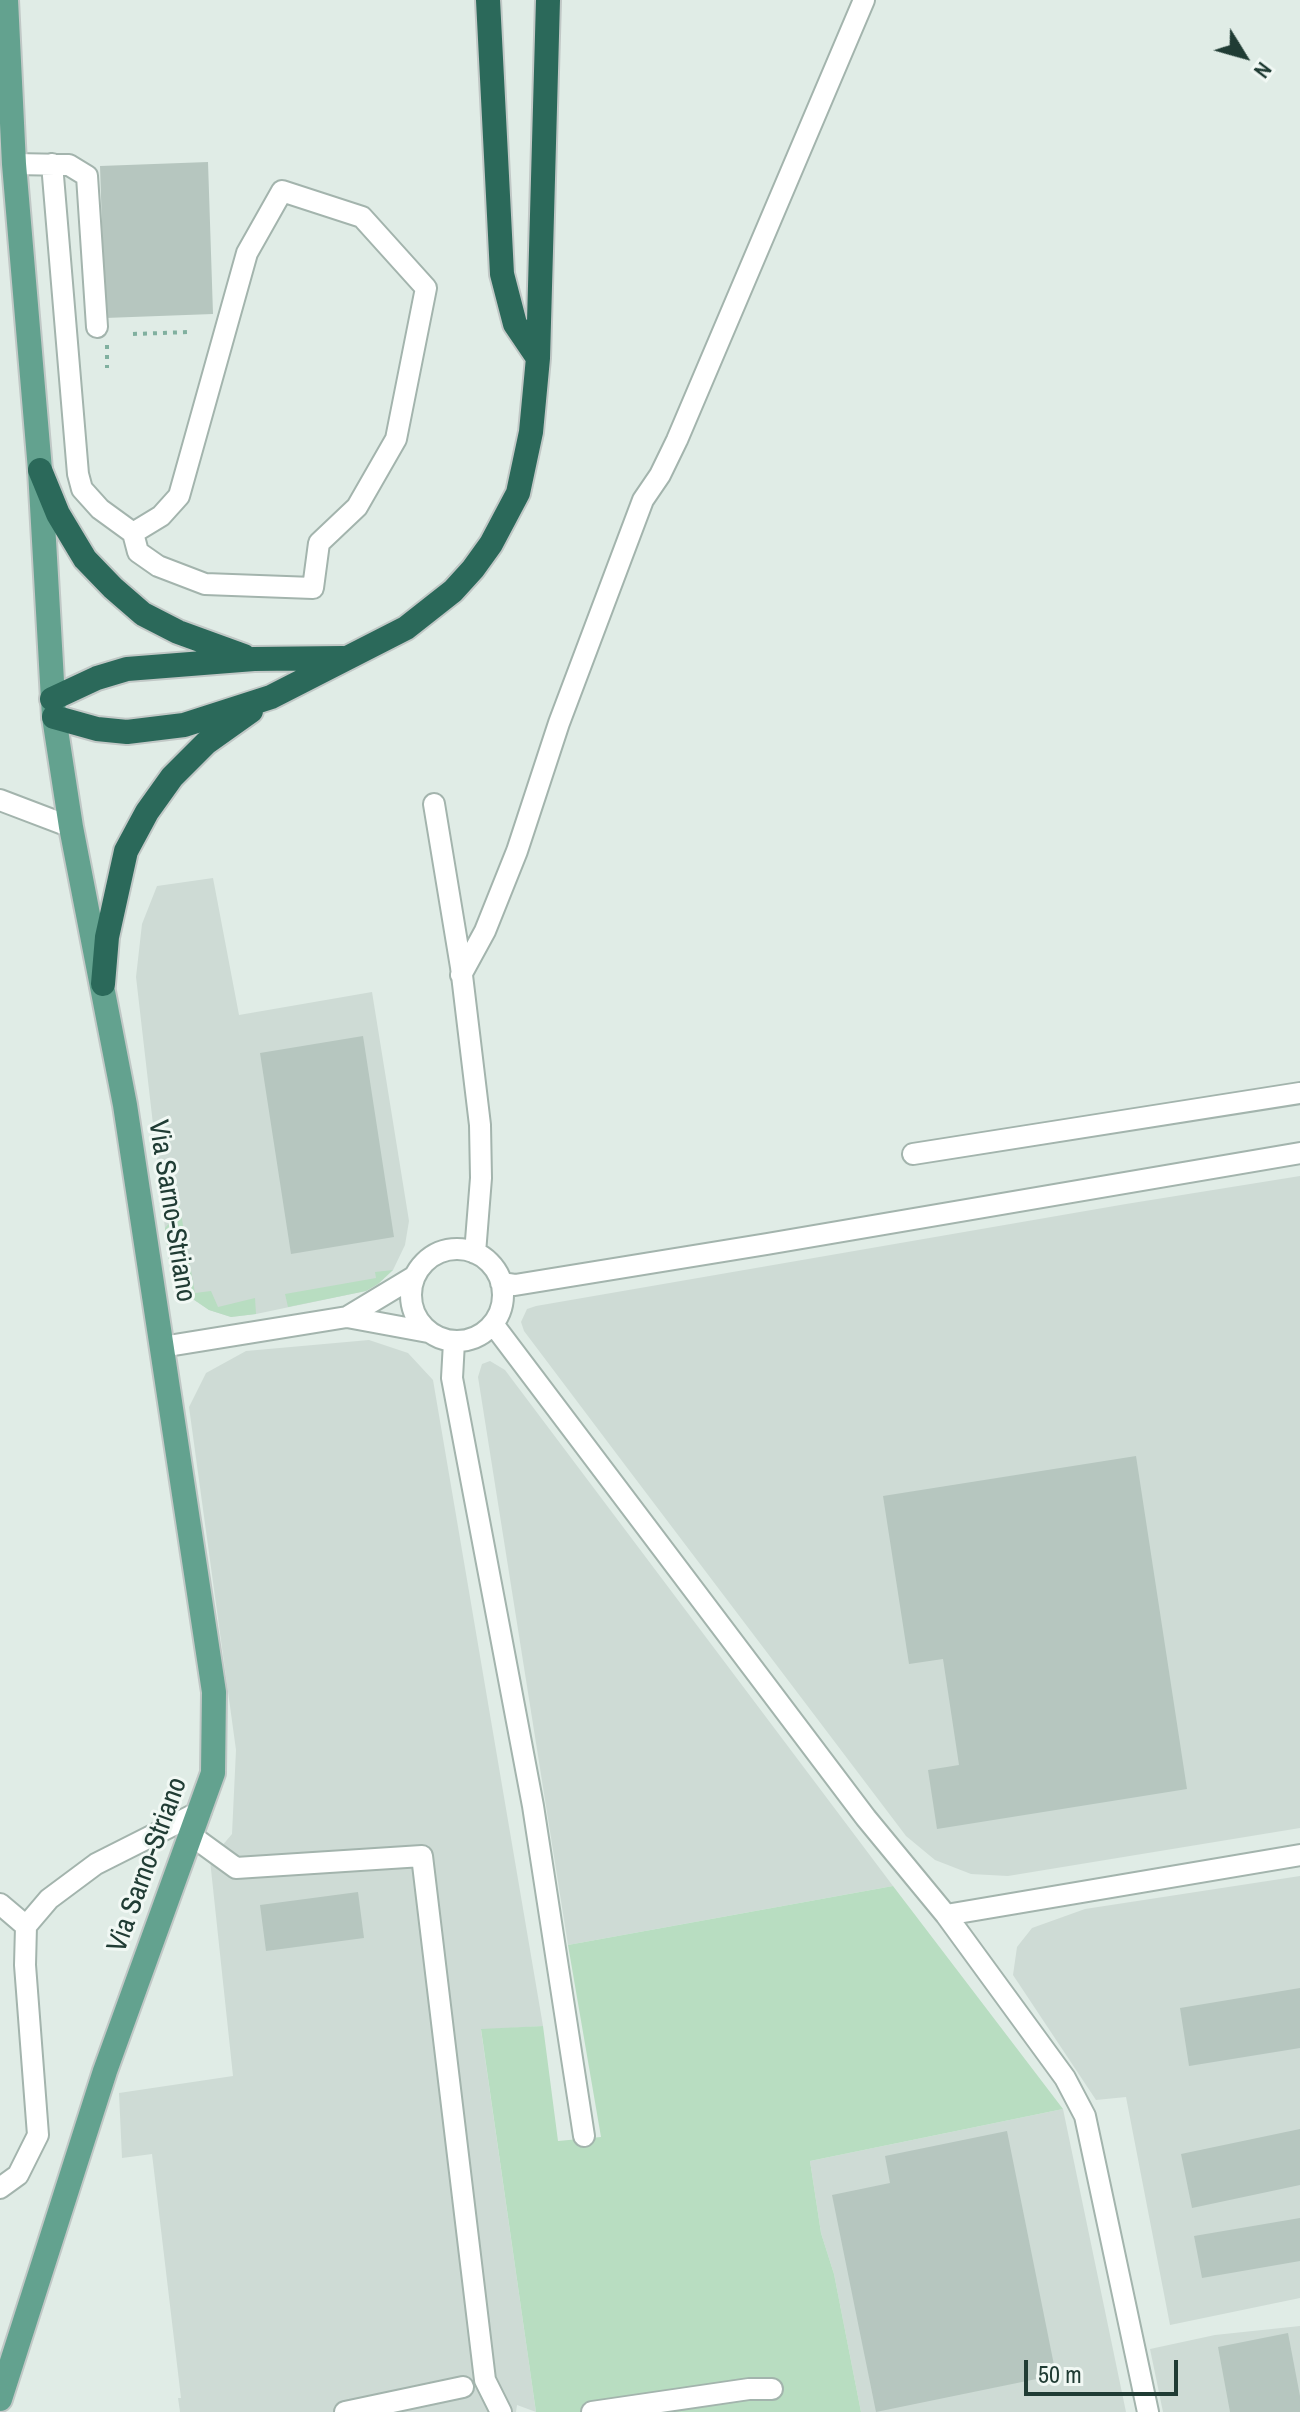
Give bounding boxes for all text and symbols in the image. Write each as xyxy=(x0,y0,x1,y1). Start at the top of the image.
north arrow xyxy=(1204,16,1284,96)
text: N xyxy=(1247,56,1279,85)
street label: Via Sarno-Striano xyxy=(140,1118,202,1304)
street label: Via Sarno-Striano xyxy=(101,1773,195,1957)
scale bar xyxy=(1028,2344,1182,2394)
text: 50 m xyxy=(1038,2358,1082,2390)

